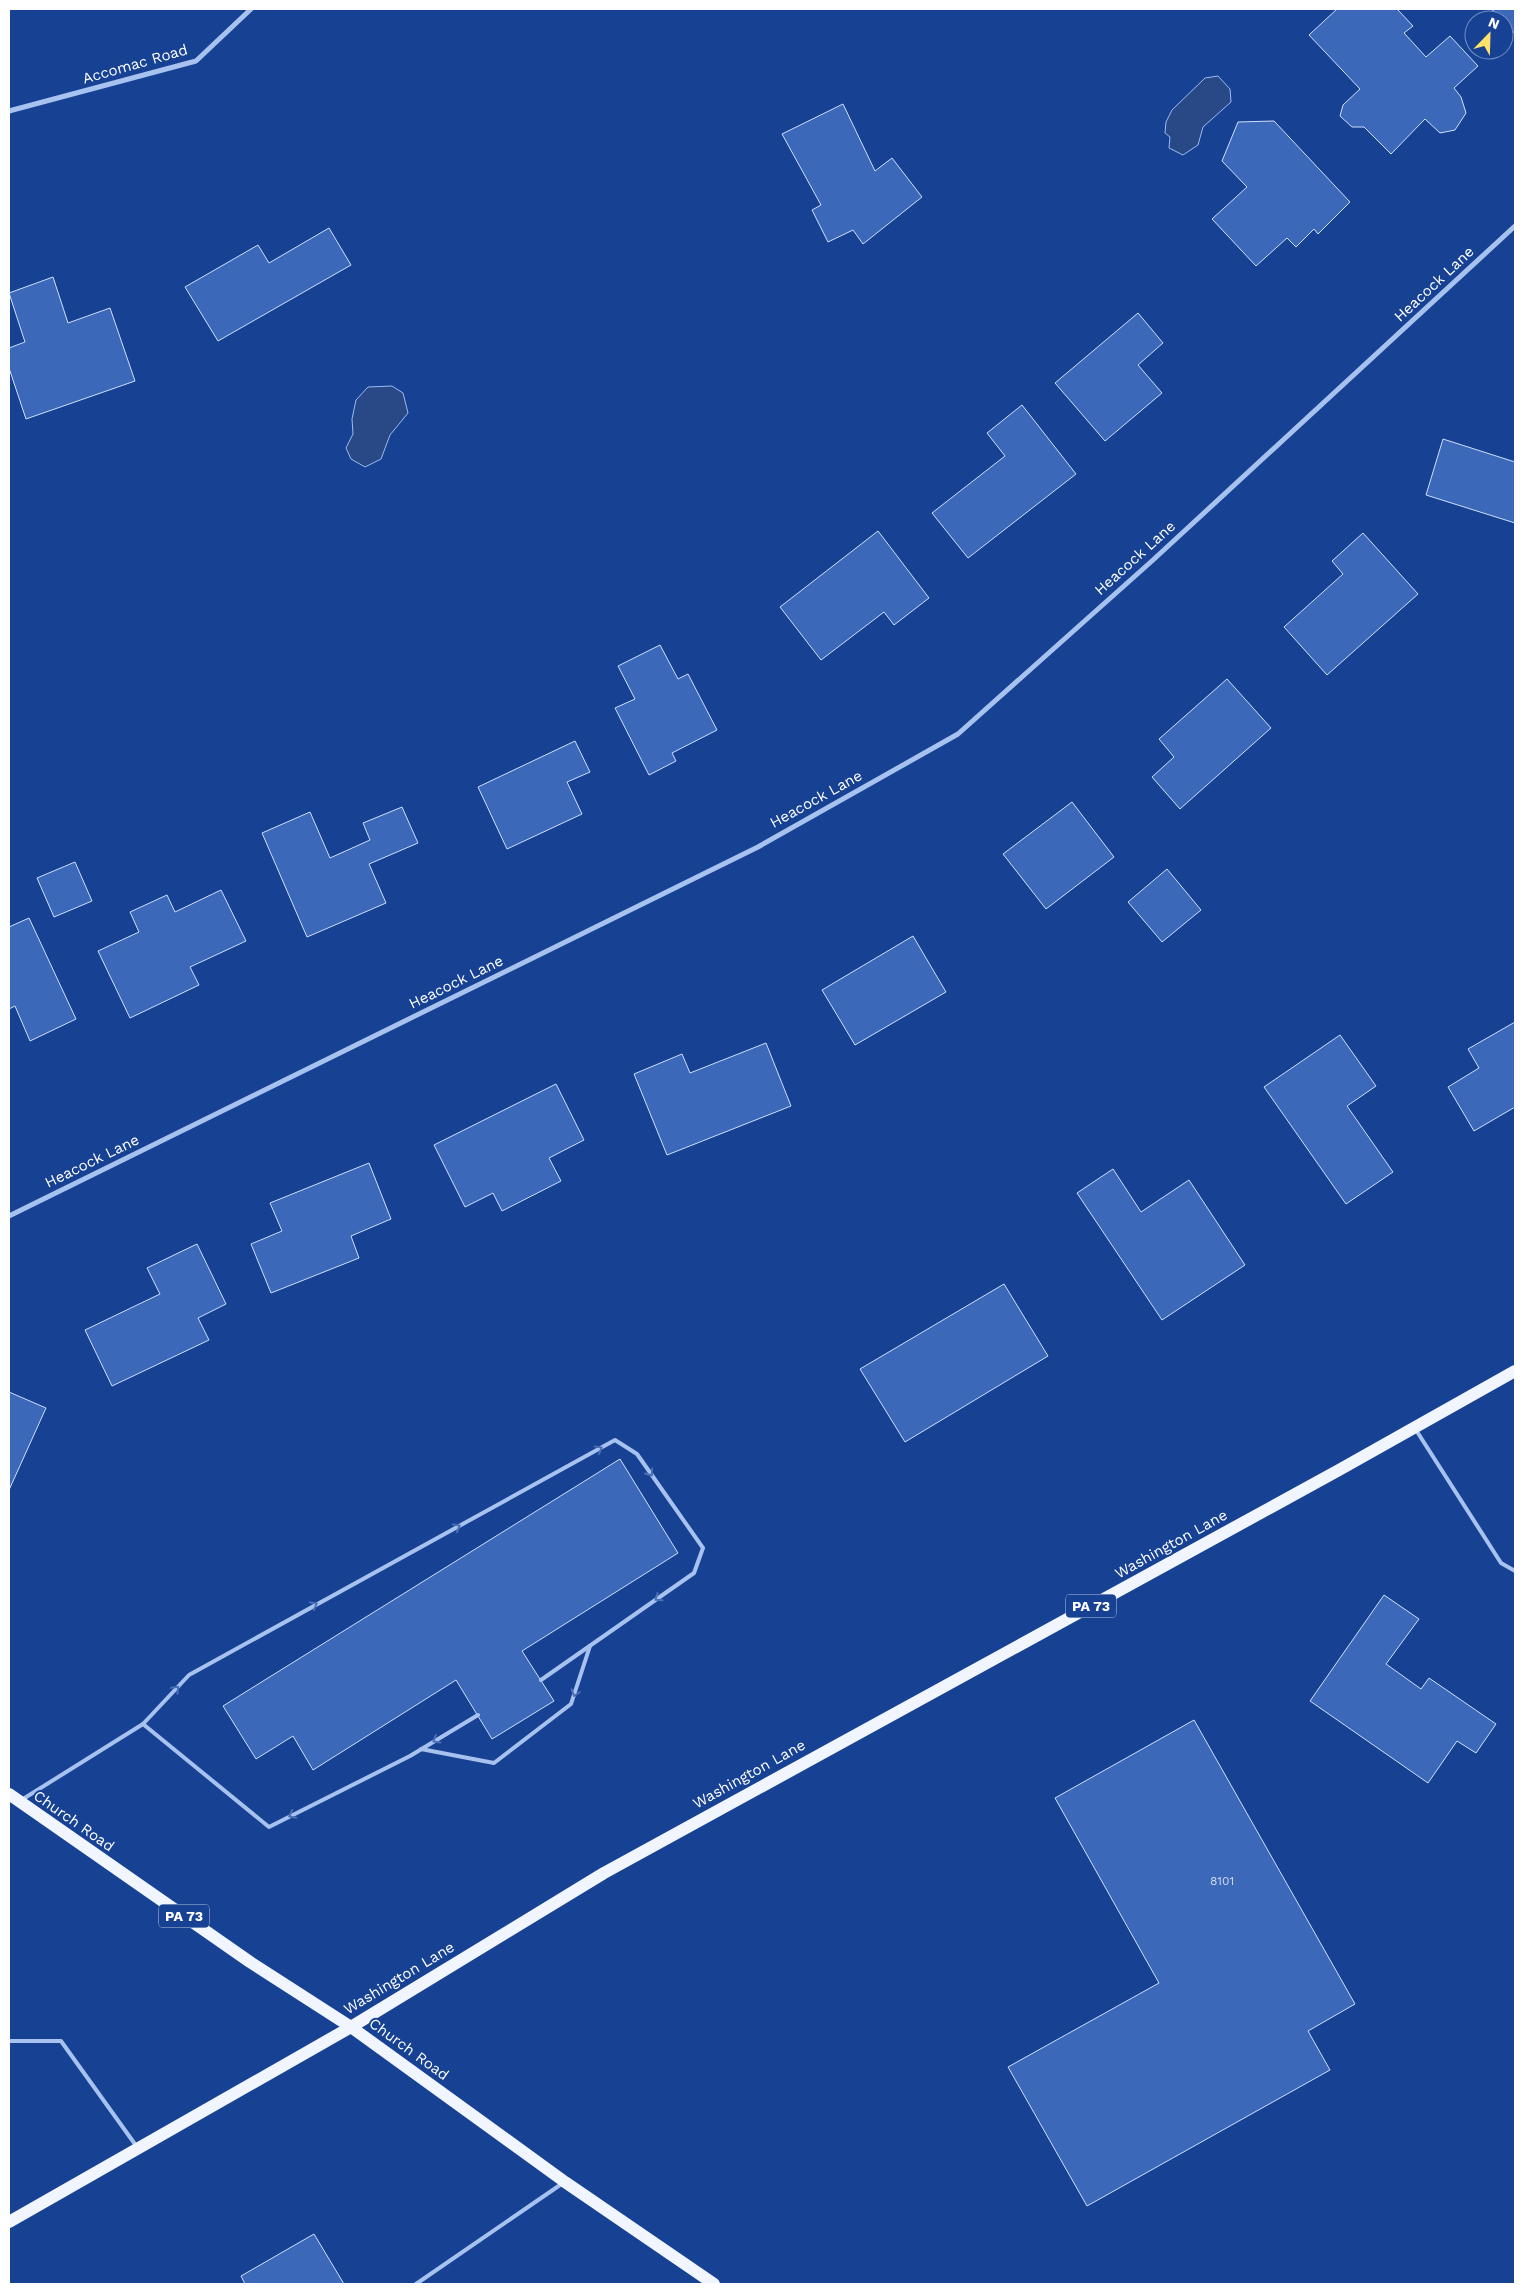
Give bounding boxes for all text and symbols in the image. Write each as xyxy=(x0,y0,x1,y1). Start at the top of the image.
north arrow xyxy=(1464,10,1514,60)
text: N xyxy=(1486,14,1502,32)
street label: Accomac Road xyxy=(80,40,190,88)
street label: Heacock Lane xyxy=(1390,242,1478,326)
street label: Heacock Lane xyxy=(1091,517,1179,599)
street label: Heacock Lane xyxy=(767,766,865,832)
street label: Heacock Lane xyxy=(406,951,506,1013)
street label: Heacock Lane xyxy=(42,1130,142,1192)
one-way arrow xyxy=(594,1445,603,1455)
one-way arrow xyxy=(644,1467,653,1477)
street label: Washington Lane xyxy=(1112,1506,1230,1582)
one-way arrow xyxy=(451,1523,460,1533)
one-way arrow xyxy=(654,1592,664,1601)
road number: PA 73 xyxy=(1066,1594,1116,1618)
one-way arrow xyxy=(309,1602,318,1612)
one-way arrow xyxy=(170,1685,179,1694)
one-way arrow xyxy=(571,1688,581,1696)
one-way arrow xyxy=(433,1734,442,1744)
street label: Washington Lane xyxy=(690,1736,808,1812)
street label: Church Road xyxy=(30,1787,118,1855)
one-way arrow xyxy=(288,1809,297,1819)
house number: 8101 xyxy=(1210,1874,1234,1888)
road number: PA 73 xyxy=(159,1904,209,1928)
street label: Washington Lane xyxy=(340,1938,458,2018)
street label: Church Road xyxy=(366,2014,452,2084)

